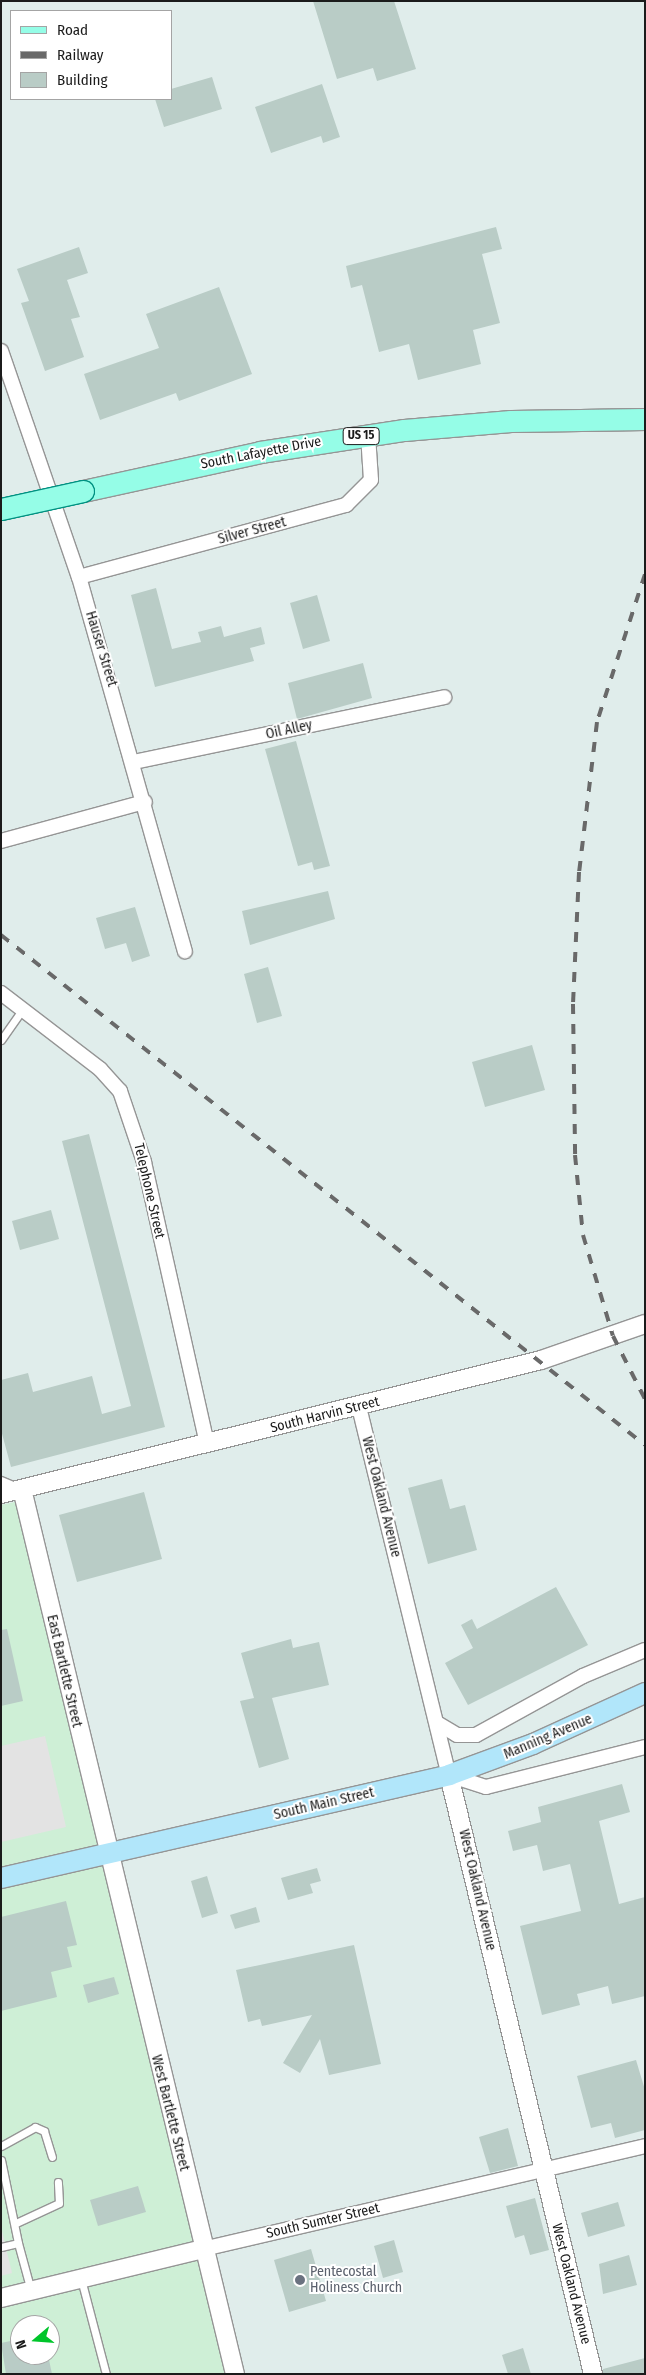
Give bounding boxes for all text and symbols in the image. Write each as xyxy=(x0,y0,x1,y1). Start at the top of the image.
legend xyxy=(10,10,172,100)
text: Road xyxy=(57,21,88,39)
text: Railway xyxy=(57,46,104,64)
text: Building xyxy=(57,71,108,89)
road number: US 15 xyxy=(342,426,380,446)
street label: South Lafayette Drive xyxy=(199,433,323,473)
street label: Silver Street xyxy=(216,514,288,548)
street label: Hauser Street xyxy=(82,609,120,689)
street label: Oil Alley xyxy=(264,717,314,743)
street label: Telephone Street xyxy=(130,1142,168,1240)
street label: South Harvin Street xyxy=(269,1393,381,1437)
street label: West Oakland Avenue xyxy=(358,1435,404,1559)
street label: East Bartlette Street xyxy=(43,1613,85,1729)
street label: Manning Avenue xyxy=(501,1711,595,1763)
street label: South Main Street xyxy=(272,1784,376,1824)
street label: West Oakland Avenue xyxy=(455,1828,499,1952)
street label: West Bartlette Street xyxy=(147,2053,193,2173)
street label: South Sumter Street xyxy=(265,2200,381,2242)
street label: West Oakland Avenue xyxy=(548,2222,594,2346)
place label: Pentecostal Holiness Church xyxy=(310,2264,402,2296)
marker: Pentecostal Holiness Church xyxy=(294,2274,306,2286)
north arrow xyxy=(10,2315,60,2365)
text: N xyxy=(12,2338,31,2351)

